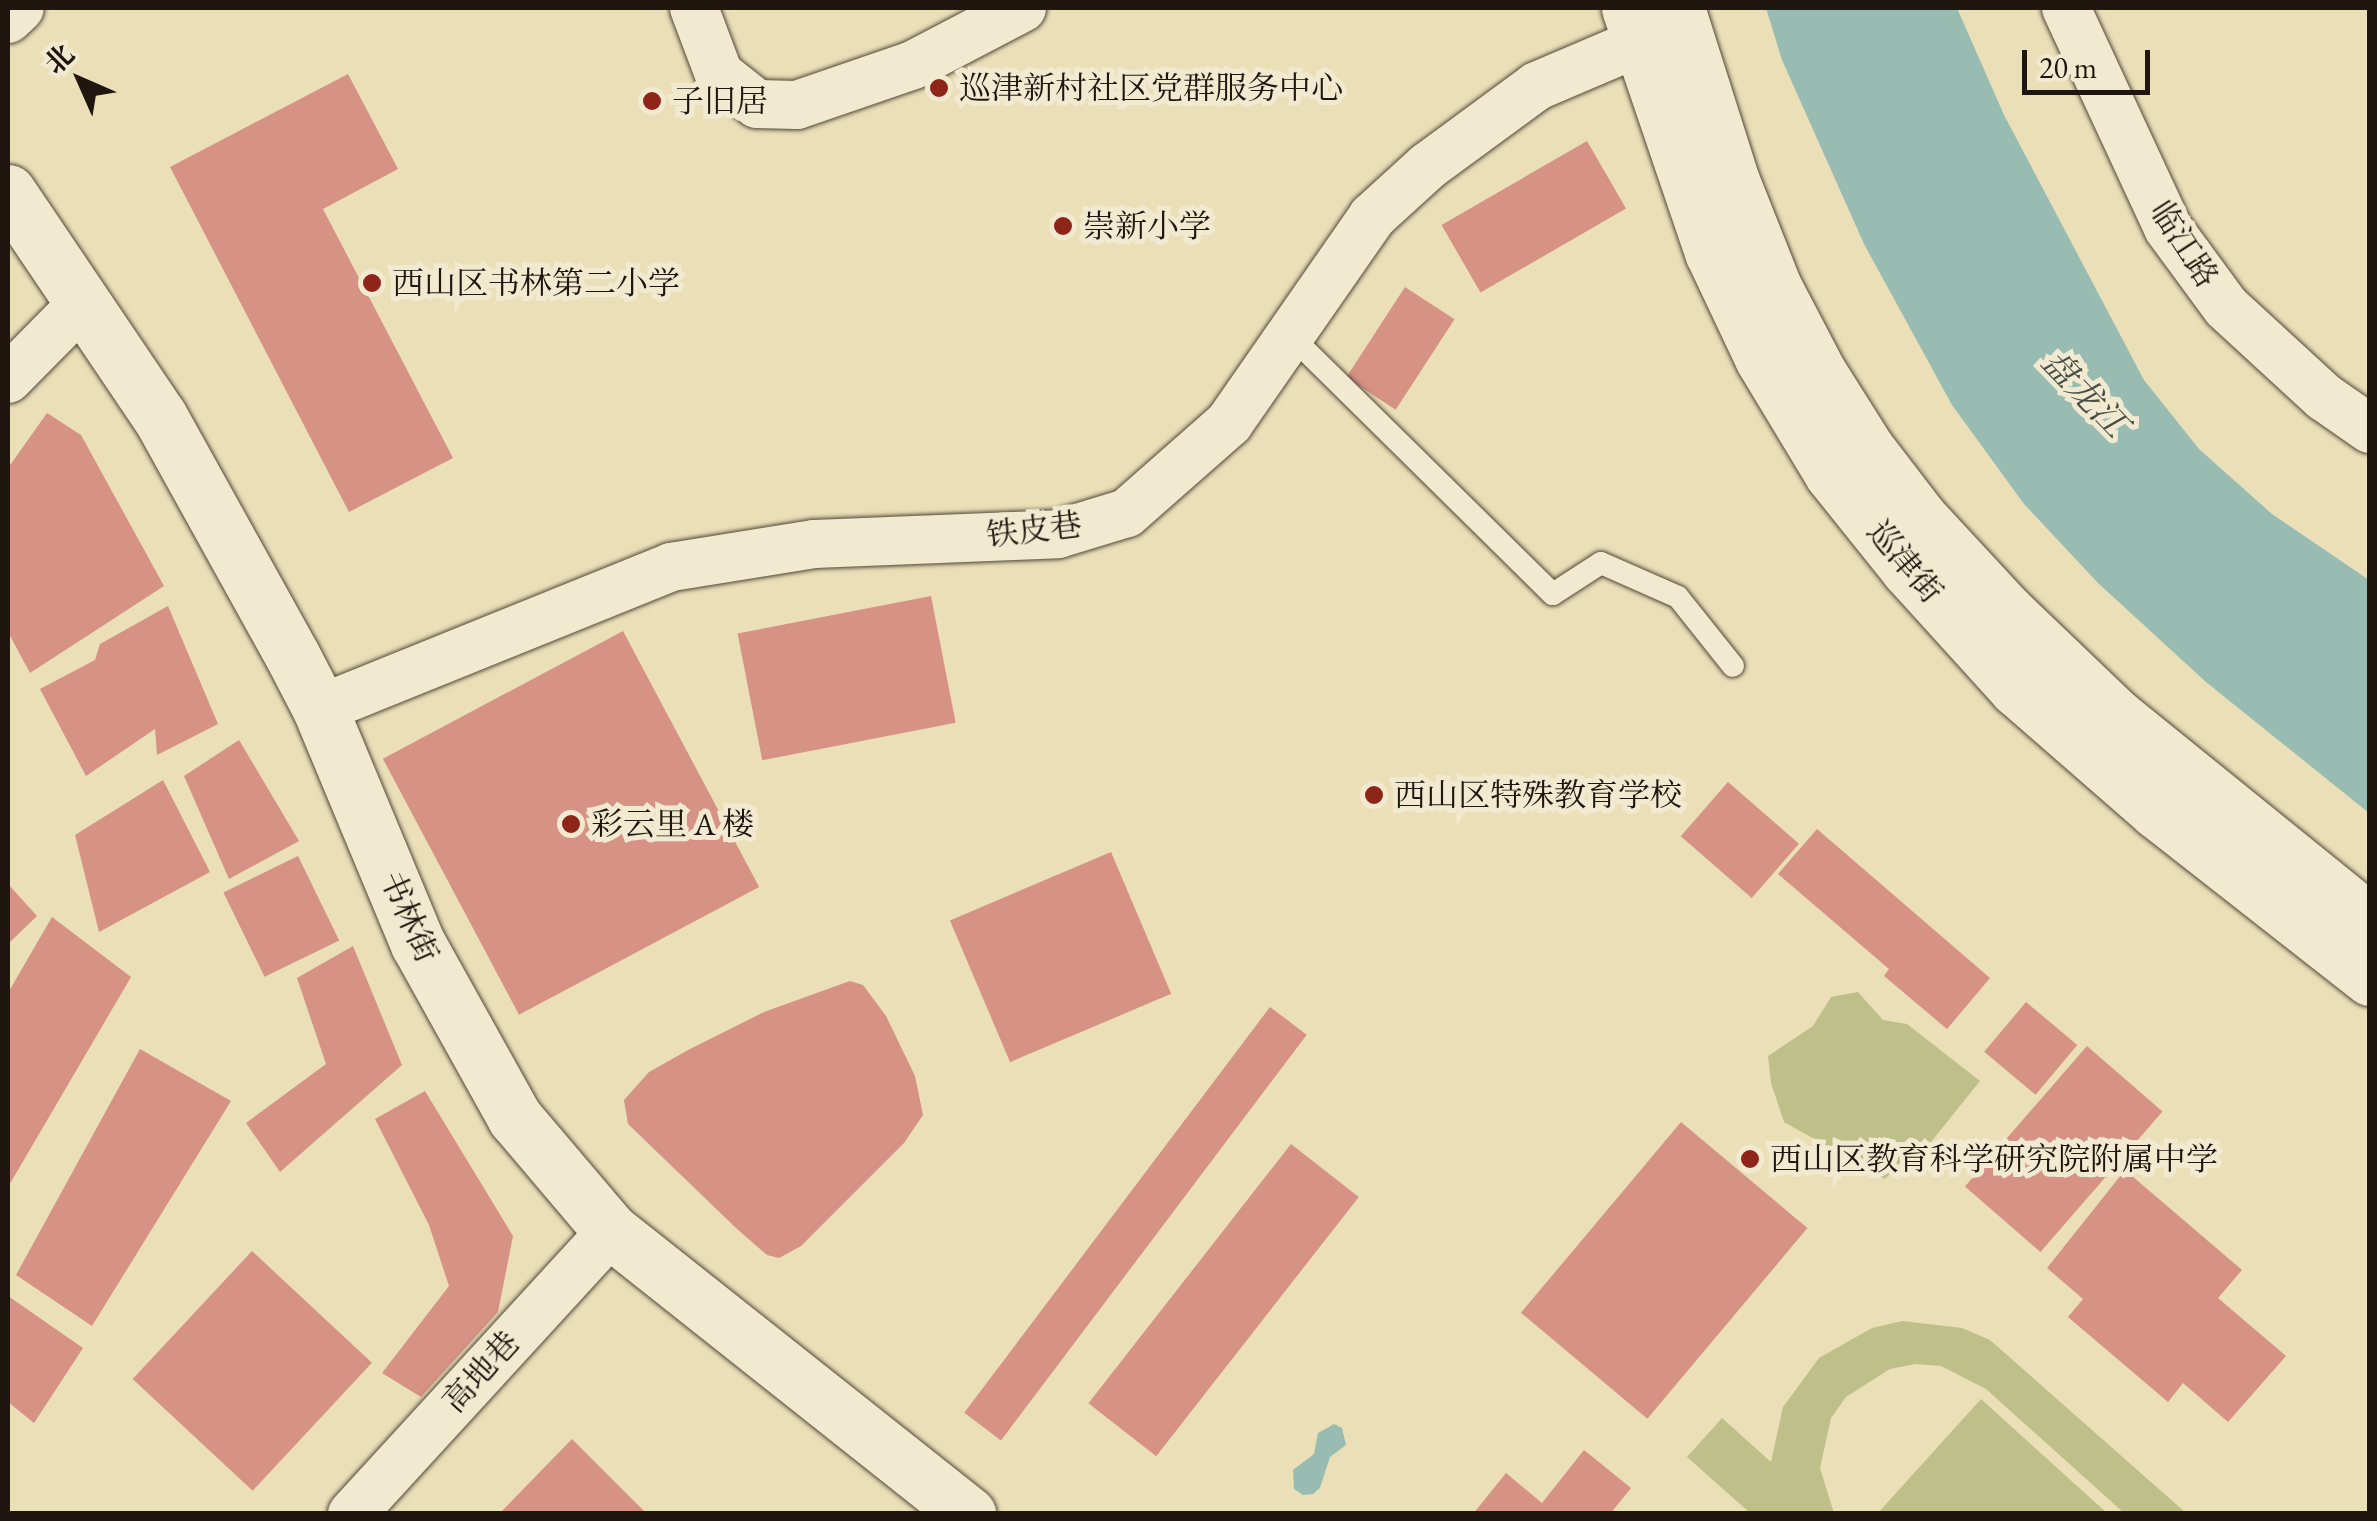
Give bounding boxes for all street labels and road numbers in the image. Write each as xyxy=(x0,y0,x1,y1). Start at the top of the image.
street label: 临江路 xyxy=(2142,193,2226,295)
street label: 铁皮巷 xyxy=(984,505,1084,555)
street label: 巡津街 xyxy=(1859,513,1951,611)
street label: 书林街 xyxy=(372,865,446,969)
street label: 高地巷 xyxy=(435,1323,527,1421)

